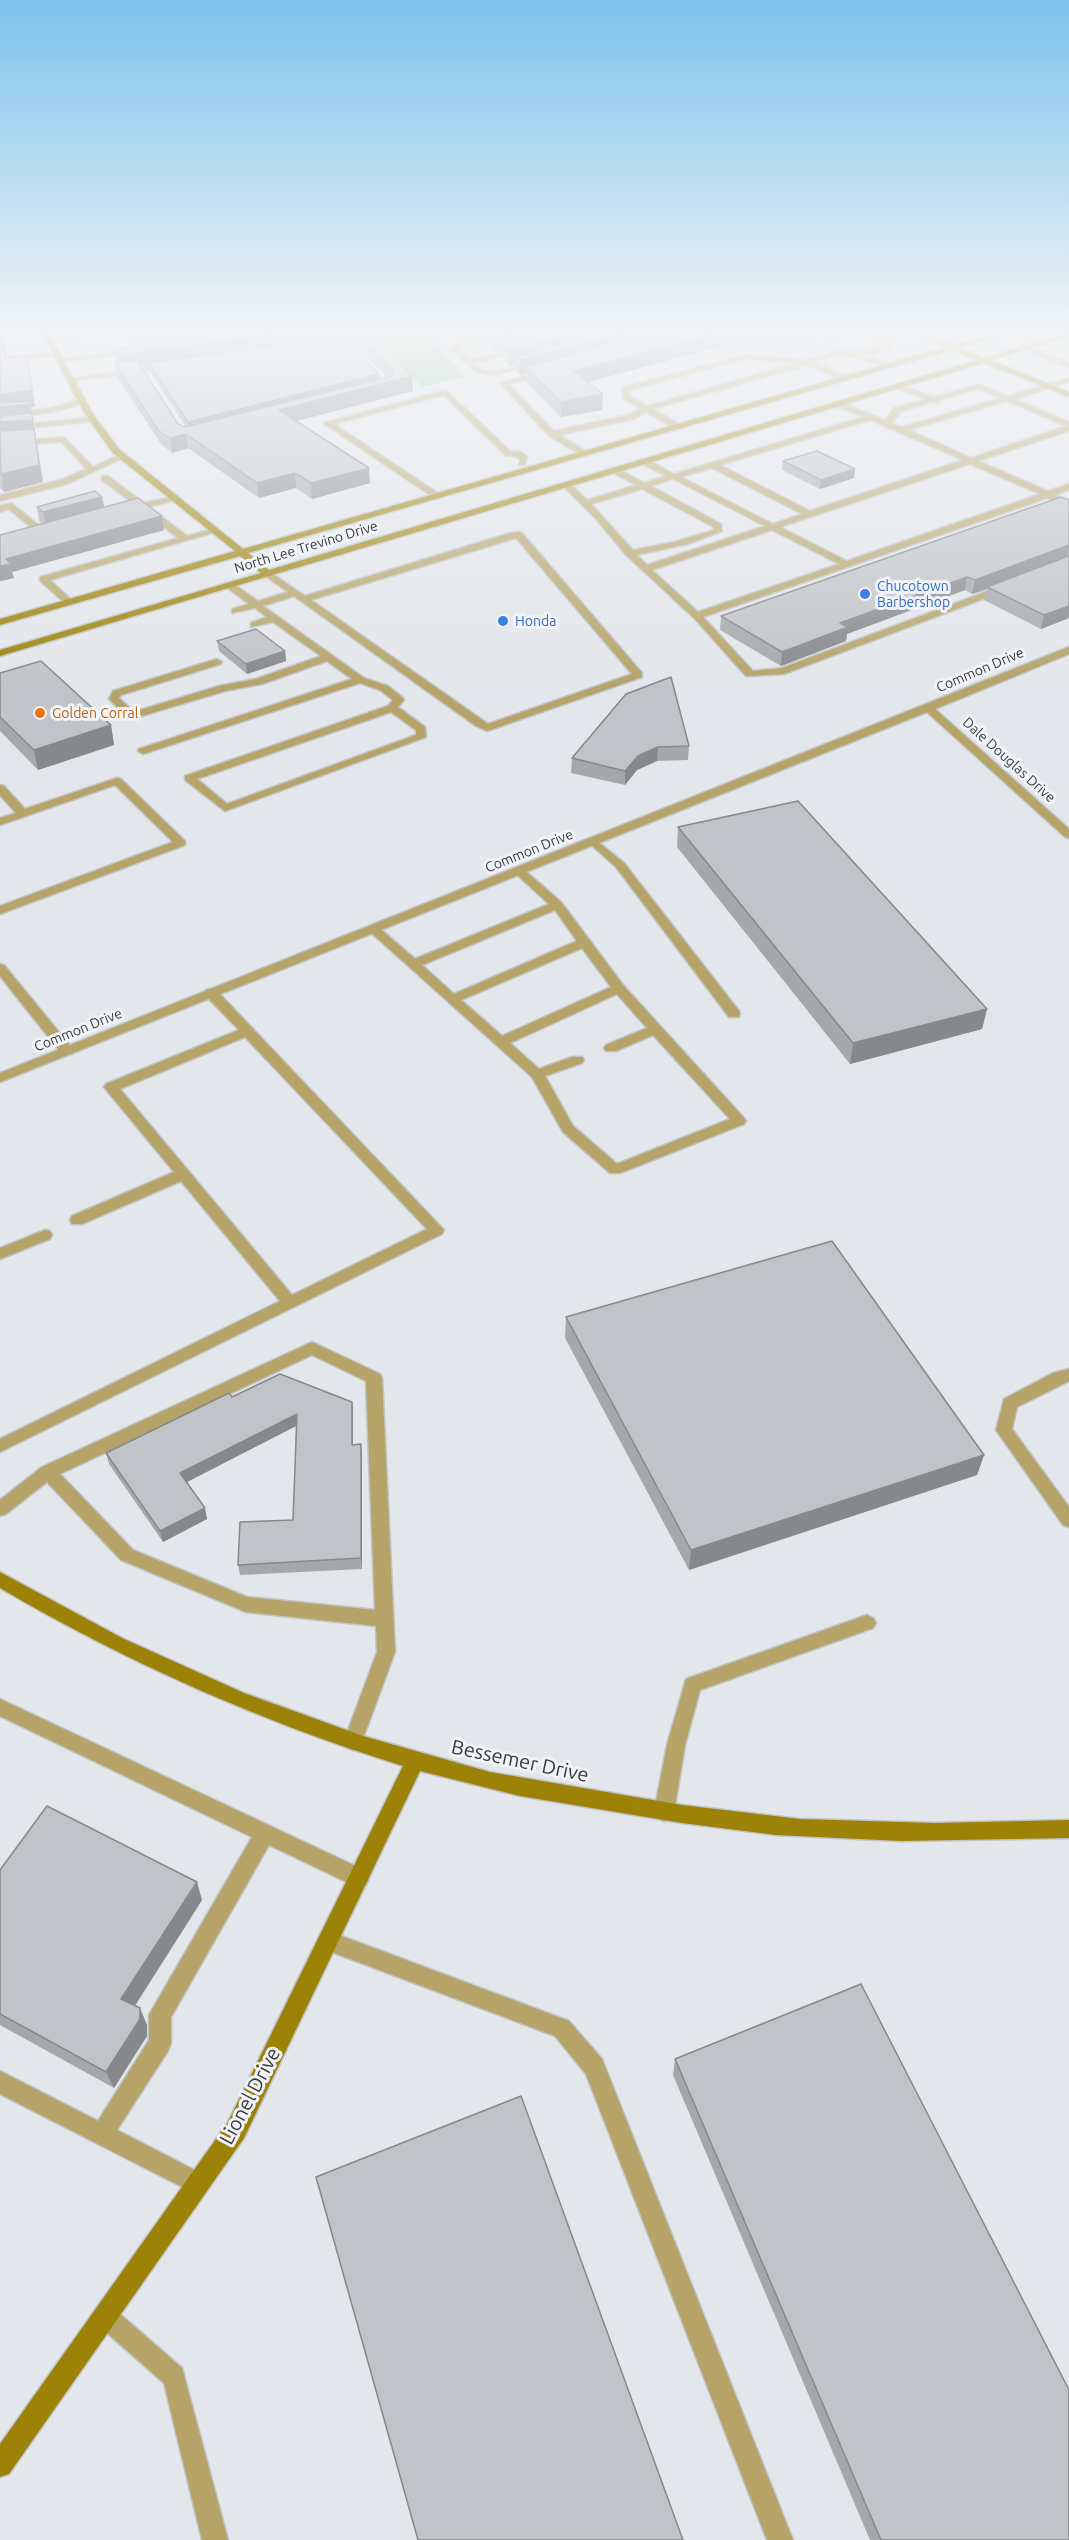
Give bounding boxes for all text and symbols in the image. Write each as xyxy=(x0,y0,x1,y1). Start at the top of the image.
street label: North Lee Trevino Drive xyxy=(232,517,380,577)
place label: Chucotown Barbershop xyxy=(877,578,950,610)
marker: Chucotown Barbershop xyxy=(858,587,872,601)
place label: Honda xyxy=(515,613,556,629)
marker: Honda xyxy=(496,614,510,628)
street label: Common Drive xyxy=(934,644,1026,696)
place label: Golden Corral xyxy=(52,705,138,721)
marker: Golden Corral xyxy=(33,706,47,720)
street label: Dale Douglas Drive xyxy=(959,714,1059,806)
street label: Common Drive xyxy=(483,826,575,876)
street label: Common Drive xyxy=(32,1005,124,1055)
street label: Bessemer Drive xyxy=(449,1735,591,1787)
street label: Lionel Drive xyxy=(214,2043,286,2149)

